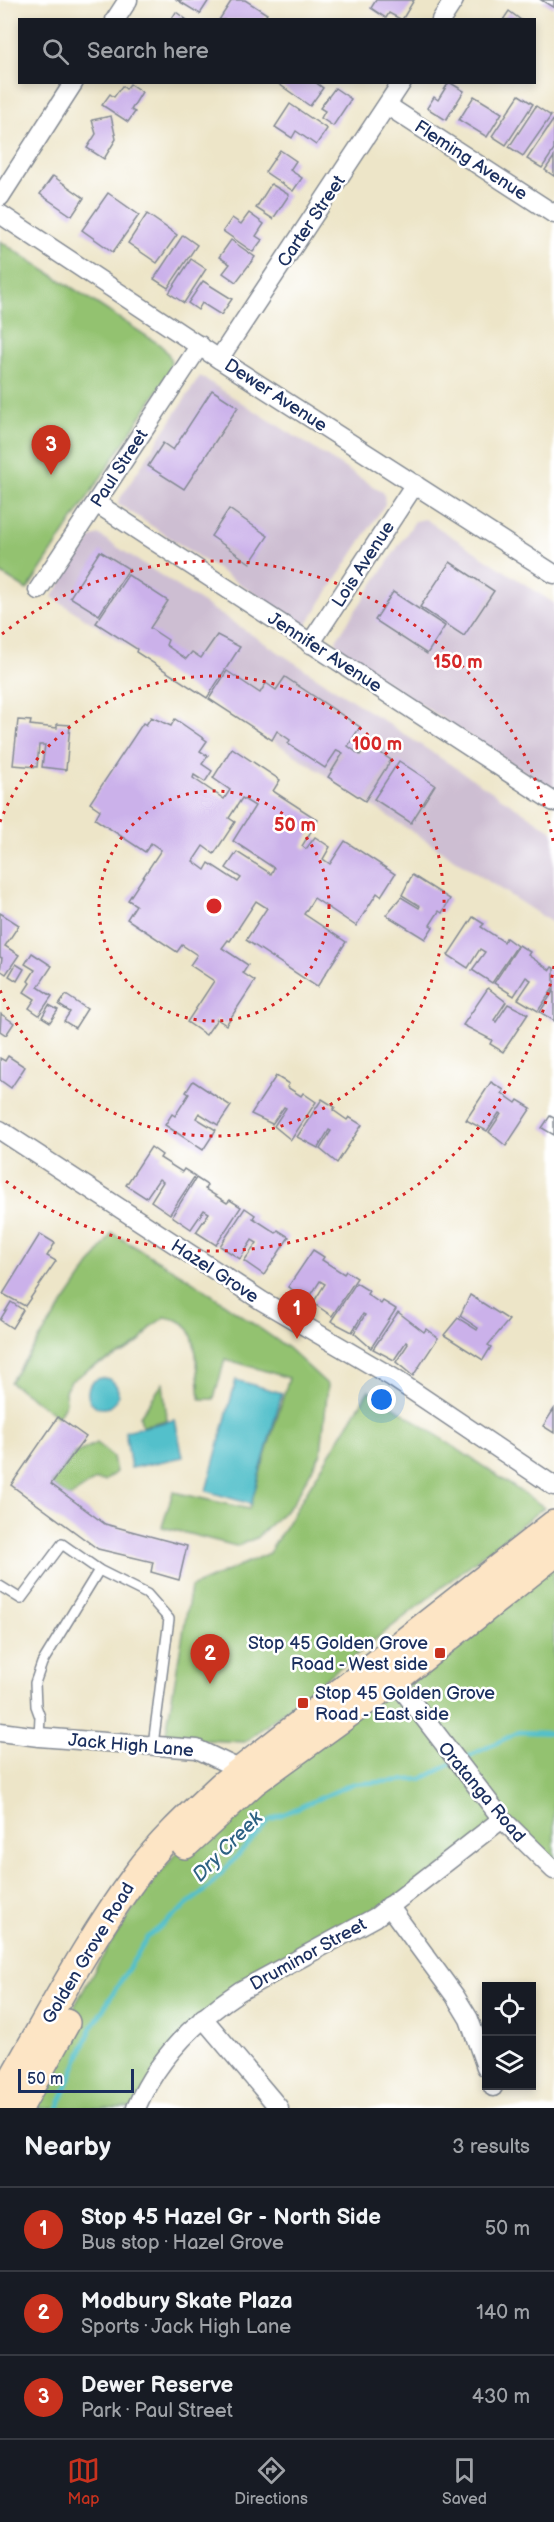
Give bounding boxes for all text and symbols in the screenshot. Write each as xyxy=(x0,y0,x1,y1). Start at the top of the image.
search box xyxy=(18,18,536,84)
icon: search xyxy=(39,35,72,68)
text: Search here xyxy=(87,38,209,65)
street label: Fleming Avenue xyxy=(410,116,531,205)
street label: Carter Street xyxy=(273,171,350,271)
street label: Dewer Avenue xyxy=(221,354,331,437)
street label: Paul Street xyxy=(86,425,153,511)
pin: 3 xyxy=(32,426,70,475)
street label: Lois Avenue xyxy=(328,517,399,611)
street label: Jennifer Avenue xyxy=(264,608,386,697)
text: 150 m xyxy=(433,652,483,673)
text: 100 m xyxy=(352,734,402,755)
text: 50 m xyxy=(274,815,316,836)
centre of rings xyxy=(204,896,224,916)
street label: Hazel Grove xyxy=(167,1235,263,1308)
pin: 1 xyxy=(278,1290,316,1339)
your location xyxy=(367,1385,396,1414)
place label: Stop 45 Golden Grove Road - West side xyxy=(248,1633,428,1675)
pin: 2 xyxy=(190,1634,230,1684)
marker: Stop 45 Golden Grove Road - West side xyxy=(433,1646,447,1660)
place label: Stop 45 Golden Grove Road - East side xyxy=(315,1683,495,1725)
marker: Stop 45 Golden Grove Road - East side xyxy=(296,1696,310,1710)
street label: Jack High Lane xyxy=(67,1730,195,1761)
street label: Oratanga Road xyxy=(434,1738,530,1847)
water label: Dry Creek xyxy=(187,1806,269,1887)
street label: Golden Grove Road xyxy=(38,1879,139,2028)
street label: Druminor Street xyxy=(246,1914,370,1995)
map controls xyxy=(482,1982,536,2090)
button: locate xyxy=(482,1982,536,2036)
button: layers xyxy=(482,2036,536,2090)
scale bar xyxy=(18,2066,134,2094)
text: 50 m xyxy=(27,2070,63,2089)
text: Nearby xyxy=(24,2132,111,2163)
text: 3 results xyxy=(452,2135,530,2159)
text: Stop 45 Hazel Gr - North Side xyxy=(81,2204,381,2231)
text: 1 xyxy=(39,2217,48,2241)
text: 50 m xyxy=(485,2217,530,2241)
text: Bus stop · Hazel Grove xyxy=(81,2231,284,2255)
text: Modbury Skate Plaza xyxy=(81,2288,293,2315)
text: 2 xyxy=(38,2301,49,2325)
text: 140 m xyxy=(476,2301,530,2325)
text: Sports · Jack High Lane xyxy=(81,2315,291,2339)
text: Dewer Reserve xyxy=(81,2372,233,2399)
text: 3 xyxy=(38,2385,49,2409)
text: 430 m xyxy=(472,2385,530,2409)
text: Park · Paul Street xyxy=(81,2399,233,2423)
tab: Map xyxy=(67,2454,100,2509)
tab: Directions xyxy=(234,2454,308,2509)
tab: Saved xyxy=(442,2454,487,2509)

